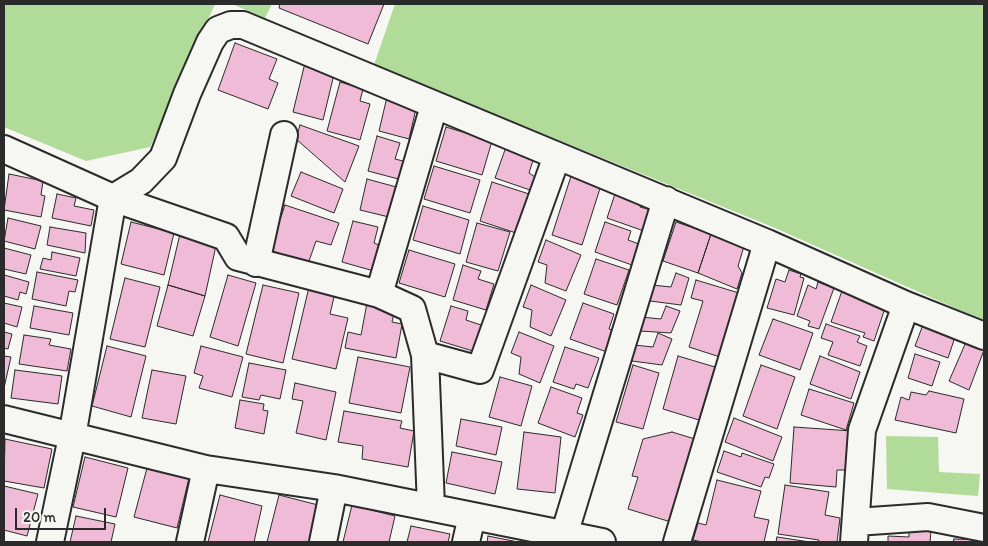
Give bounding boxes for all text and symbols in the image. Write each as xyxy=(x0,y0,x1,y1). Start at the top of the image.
scale bar xyxy=(18,498,109,530)
text: 20 m xyxy=(23,508,56,526)

